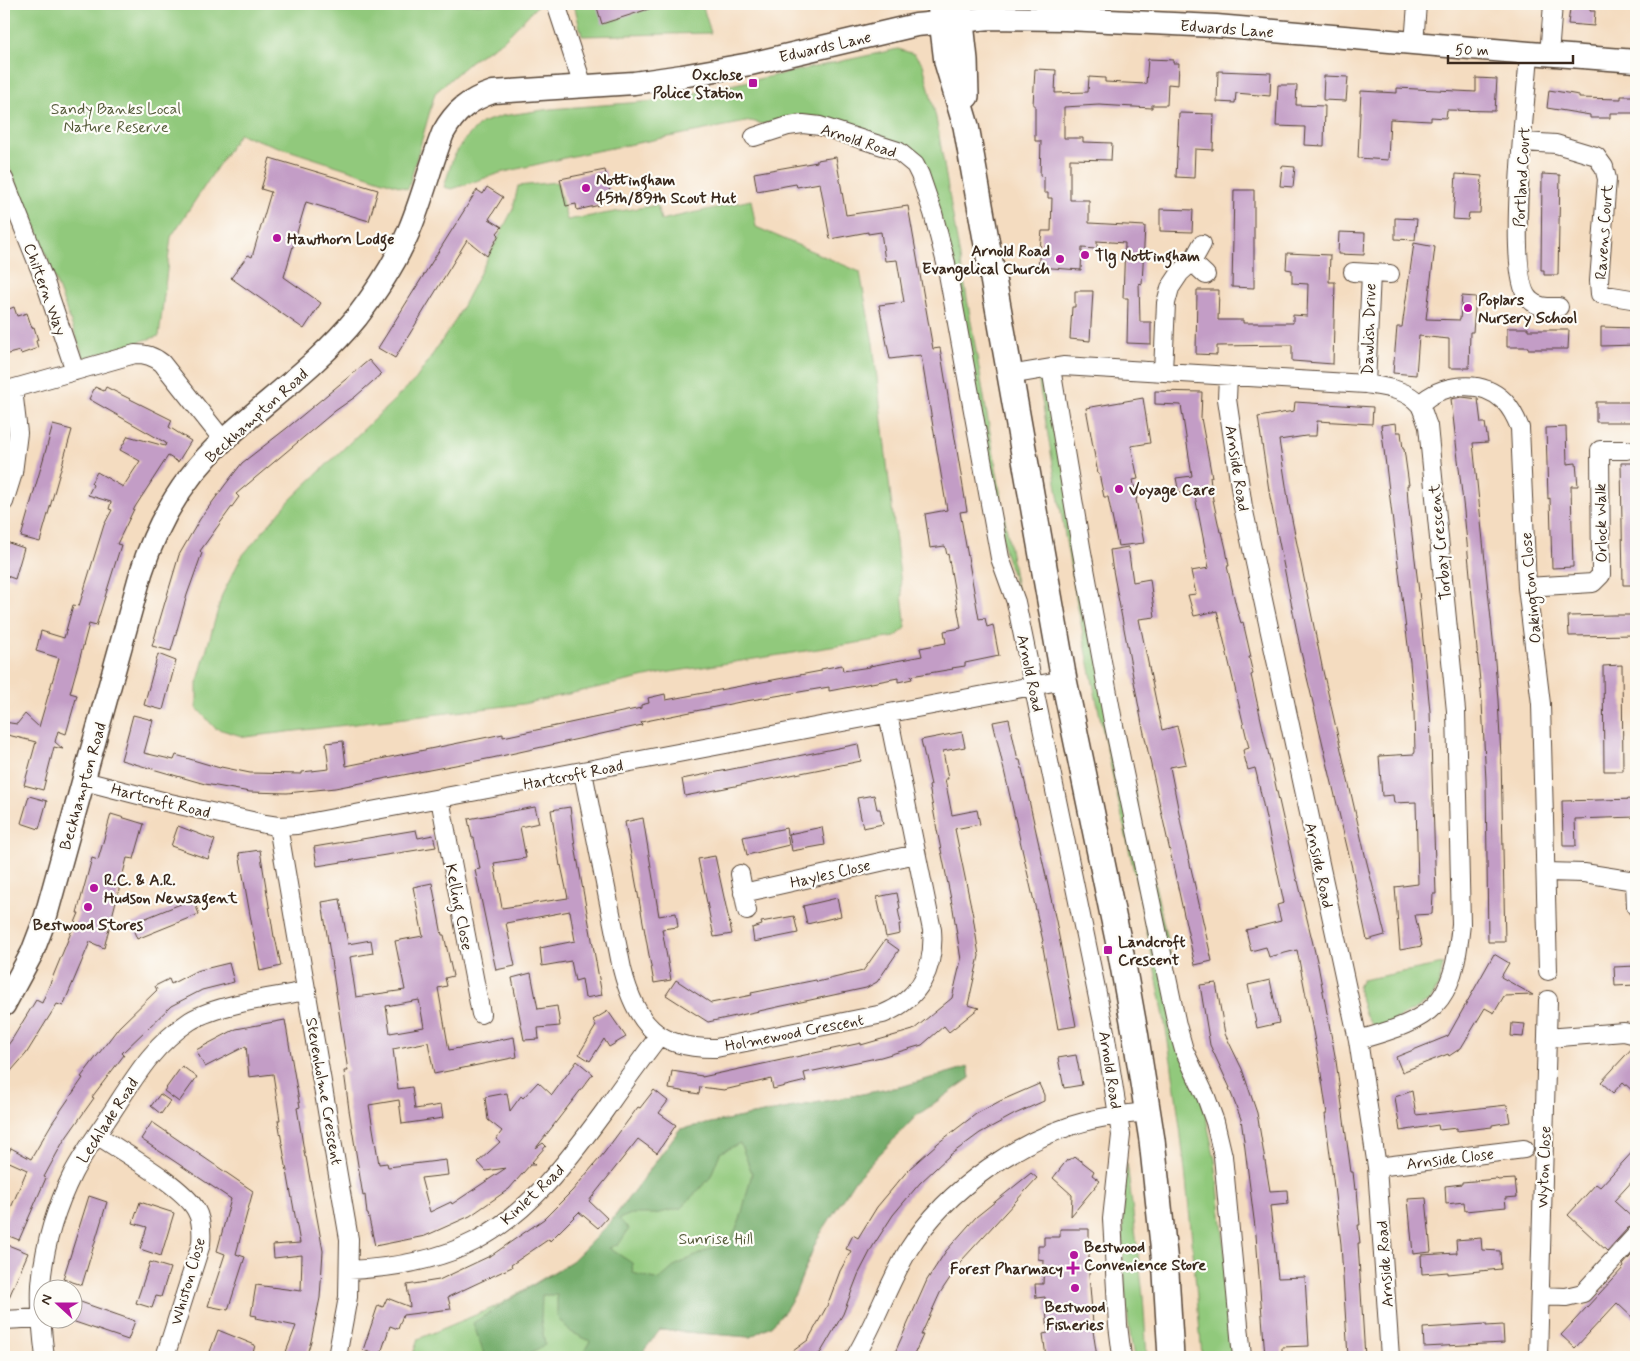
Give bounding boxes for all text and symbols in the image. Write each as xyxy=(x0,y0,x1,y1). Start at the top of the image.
street label: Edwards Lane xyxy=(1179,16,1274,43)
street label: Edwards Lane xyxy=(777,27,873,68)
scale bar xyxy=(1448,32,1572,64)
text: 50 m xyxy=(1455,41,1489,61)
place label: Oxclose Police Station xyxy=(653,65,743,104)
marker: Oxclose Police Station xyxy=(747,77,759,89)
park label: Sandy Banks Local Nature Reserve xyxy=(51,99,181,138)
street label: Arnold Road xyxy=(818,119,899,164)
street label: Portland Court xyxy=(1509,126,1536,228)
place label: Nottingham 45th/89th Scout Hut xyxy=(596,170,736,209)
marker: Nottingham 45th/89th Scout Hut xyxy=(580,182,592,194)
street label: Ravens Court xyxy=(1591,183,1618,281)
place label: Hawthorn Lodge xyxy=(287,229,394,252)
marker: Hawthorn Lodge xyxy=(271,232,283,244)
street label: Chiltern Way xyxy=(18,240,71,339)
place label: Arnold Road Evangelical Church xyxy=(922,241,1050,282)
place label: Tlg Nottingham xyxy=(1095,246,1200,269)
marker: Tlg Nottingham xyxy=(1079,249,1091,261)
marker: Arnold Road Evangelical Church xyxy=(1054,253,1066,265)
street label: Dawlish Drive xyxy=(1357,283,1382,375)
place label: Poplars Nursery School xyxy=(1478,290,1577,329)
marker: Poplars Nursery School xyxy=(1462,302,1474,314)
street label: Beckhampton Road xyxy=(201,364,313,468)
street label: Arnside Road xyxy=(1219,424,1254,513)
place label: Voyage Care xyxy=(1129,480,1215,503)
street label: Torbay Crescent xyxy=(1424,482,1457,601)
marker: Voyage Care xyxy=(1113,483,1125,495)
street label: Orlock Walk xyxy=(1590,483,1613,563)
street label: Oakington Close xyxy=(1516,531,1548,644)
street label: Arnold Road xyxy=(1011,633,1048,714)
street label: Beckhampton Road xyxy=(55,720,112,853)
street label: Hartcroft Road xyxy=(521,755,625,795)
street label: Hartcroft Road xyxy=(109,779,212,824)
street label: Arnside Road xyxy=(1299,821,1338,910)
street label: Hayles Close xyxy=(788,855,873,894)
street label: Kelling Close xyxy=(439,862,477,953)
place label: R.C. & A.R. Hudson Newsagent xyxy=(104,870,238,911)
marker: R.C. & A.R. Hudson Newsagent xyxy=(88,882,100,894)
marker: Bestwood Stores xyxy=(82,901,94,913)
place label: Bestwood Stores xyxy=(33,915,144,936)
place label: Landcroft Crescent xyxy=(1118,932,1186,971)
marker: Landcroft Crescent xyxy=(1102,944,1114,956)
street label: Holmewood Crescent xyxy=(723,1010,865,1057)
street label: Stevenholme Crescent xyxy=(300,1016,347,1167)
street label: Arnold Road xyxy=(1093,1030,1126,1111)
street label: Lechlade Road xyxy=(73,1074,144,1168)
street label: Wyton Close xyxy=(1533,1126,1556,1209)
street label: Arnside Close xyxy=(1405,1144,1495,1175)
street label: Kinlet Road xyxy=(497,1160,570,1230)
street label: Arnside Road xyxy=(1372,1220,1399,1308)
park label: Sunrise Hill xyxy=(678,1229,754,1250)
street label: Whiston Close xyxy=(166,1235,211,1328)
place label: Bestwood Convenience Store xyxy=(1084,1237,1206,1276)
marker: Bestwood Convenience Store xyxy=(1068,1249,1080,1261)
place label: Forest Pharmacy xyxy=(950,1259,1063,1280)
marker: Forest Pharmacy xyxy=(1067,1262,1079,1274)
north arrow xyxy=(32,1278,82,1328)
marker: Bestwood Fisheries xyxy=(1069,1282,1081,1294)
text: N xyxy=(37,1292,57,1307)
place label: Bestwood Fisheries xyxy=(1044,1297,1106,1336)

